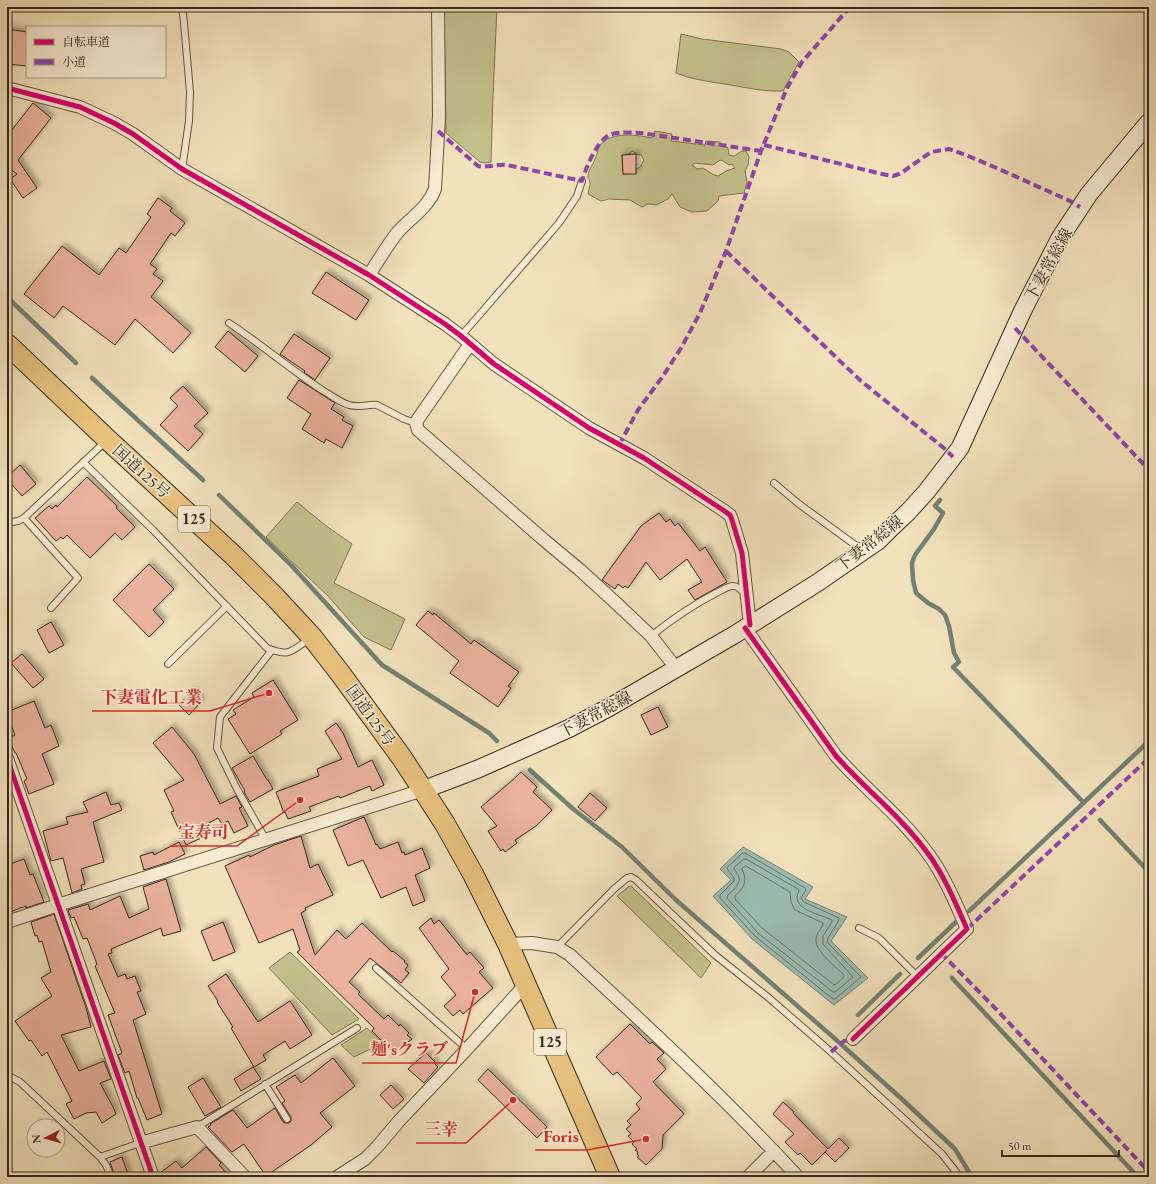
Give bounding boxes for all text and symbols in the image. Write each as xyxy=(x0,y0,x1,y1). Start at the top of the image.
legend xyxy=(26,26,166,78)
text: 自転車道 xyxy=(62,34,110,50)
text: 小道 xyxy=(62,54,86,70)
street label: 下妻常総線 xyxy=(1020,224,1077,304)
street label: 国道125号 xyxy=(108,440,175,503)
road number: 125 xyxy=(178,506,210,532)
street label: 下妻常総線 xyxy=(831,510,907,576)
street label: 国道125号 xyxy=(341,680,400,750)
callout: 下妻電化工業 xyxy=(92,682,210,711)
text: 下妻電化工業 xyxy=(100,686,202,708)
street label: 下妻常総線 xyxy=(555,686,635,742)
callout: 宝寿司 xyxy=(170,817,237,846)
text: 宝寿司 xyxy=(178,821,229,843)
road number: 125 xyxy=(534,1029,566,1055)
callout: 麺'sクラブ xyxy=(362,1034,456,1063)
text: 麺'sクラブ xyxy=(370,1038,448,1060)
callout: 三幸 xyxy=(416,1114,466,1143)
north arrow xyxy=(26,1118,66,1158)
text: 三幸 xyxy=(424,1118,458,1140)
callout: Foris xyxy=(535,1121,587,1150)
text: Foris xyxy=(543,1125,579,1147)
scale bar xyxy=(1002,1132,1119,1158)
text: N xyxy=(29,1134,43,1144)
text: 50 m xyxy=(1008,1138,1032,1154)

